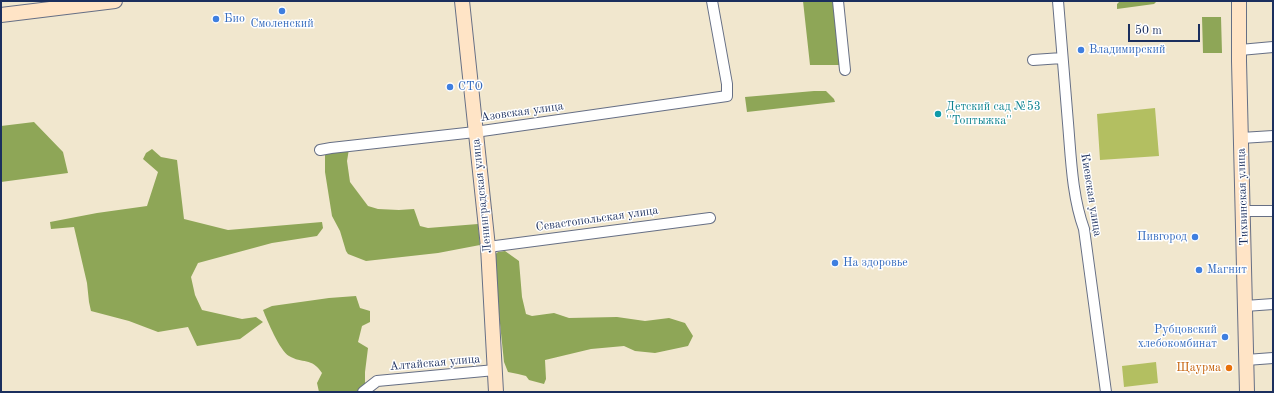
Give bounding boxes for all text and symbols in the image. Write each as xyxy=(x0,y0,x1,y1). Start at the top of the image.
marker: Смоленский xyxy=(277,6,287,16)
place label: Био xyxy=(224,12,245,26)
marker: Био xyxy=(211,14,221,24)
scale bar xyxy=(1130,16,1202,42)
place label: Смоленский xyxy=(250,17,314,31)
text: 50 m xyxy=(1135,25,1162,37)
place label: Владимирский xyxy=(1089,43,1165,57)
marker: Владимирский xyxy=(1076,45,1086,55)
place label: СТО xyxy=(458,80,483,94)
marker: СТО xyxy=(445,82,455,92)
street label: Азовская улица xyxy=(480,99,564,125)
place label: Детский сад №53 ''Топтыжка'' xyxy=(946,100,1041,128)
marker: Детский сад №53 ''Топтыжка'' xyxy=(933,109,943,119)
street label: Ленинградская улица xyxy=(469,138,495,254)
street label: Тихвинская улица xyxy=(1234,148,1252,246)
street label: Киевская улица xyxy=(1077,152,1105,238)
street label: Севастопольская улица xyxy=(535,203,659,235)
place label: Пивгород xyxy=(1137,230,1187,244)
marker: Пивгород xyxy=(1190,232,1200,242)
place label: На здоровье xyxy=(843,256,908,270)
marker: На здоровье xyxy=(830,258,840,268)
place label: Магнит xyxy=(1207,263,1247,277)
marker: Магнит xyxy=(1194,265,1204,275)
place label: Рубцовский хлебокомбинат xyxy=(1138,323,1217,351)
marker: Рубцовский хлебокомбинат xyxy=(1220,332,1230,342)
street label: Алтайская улица xyxy=(389,352,481,374)
place label: Щаурма xyxy=(1176,361,1221,375)
marker: Щаурма xyxy=(1224,363,1234,373)

